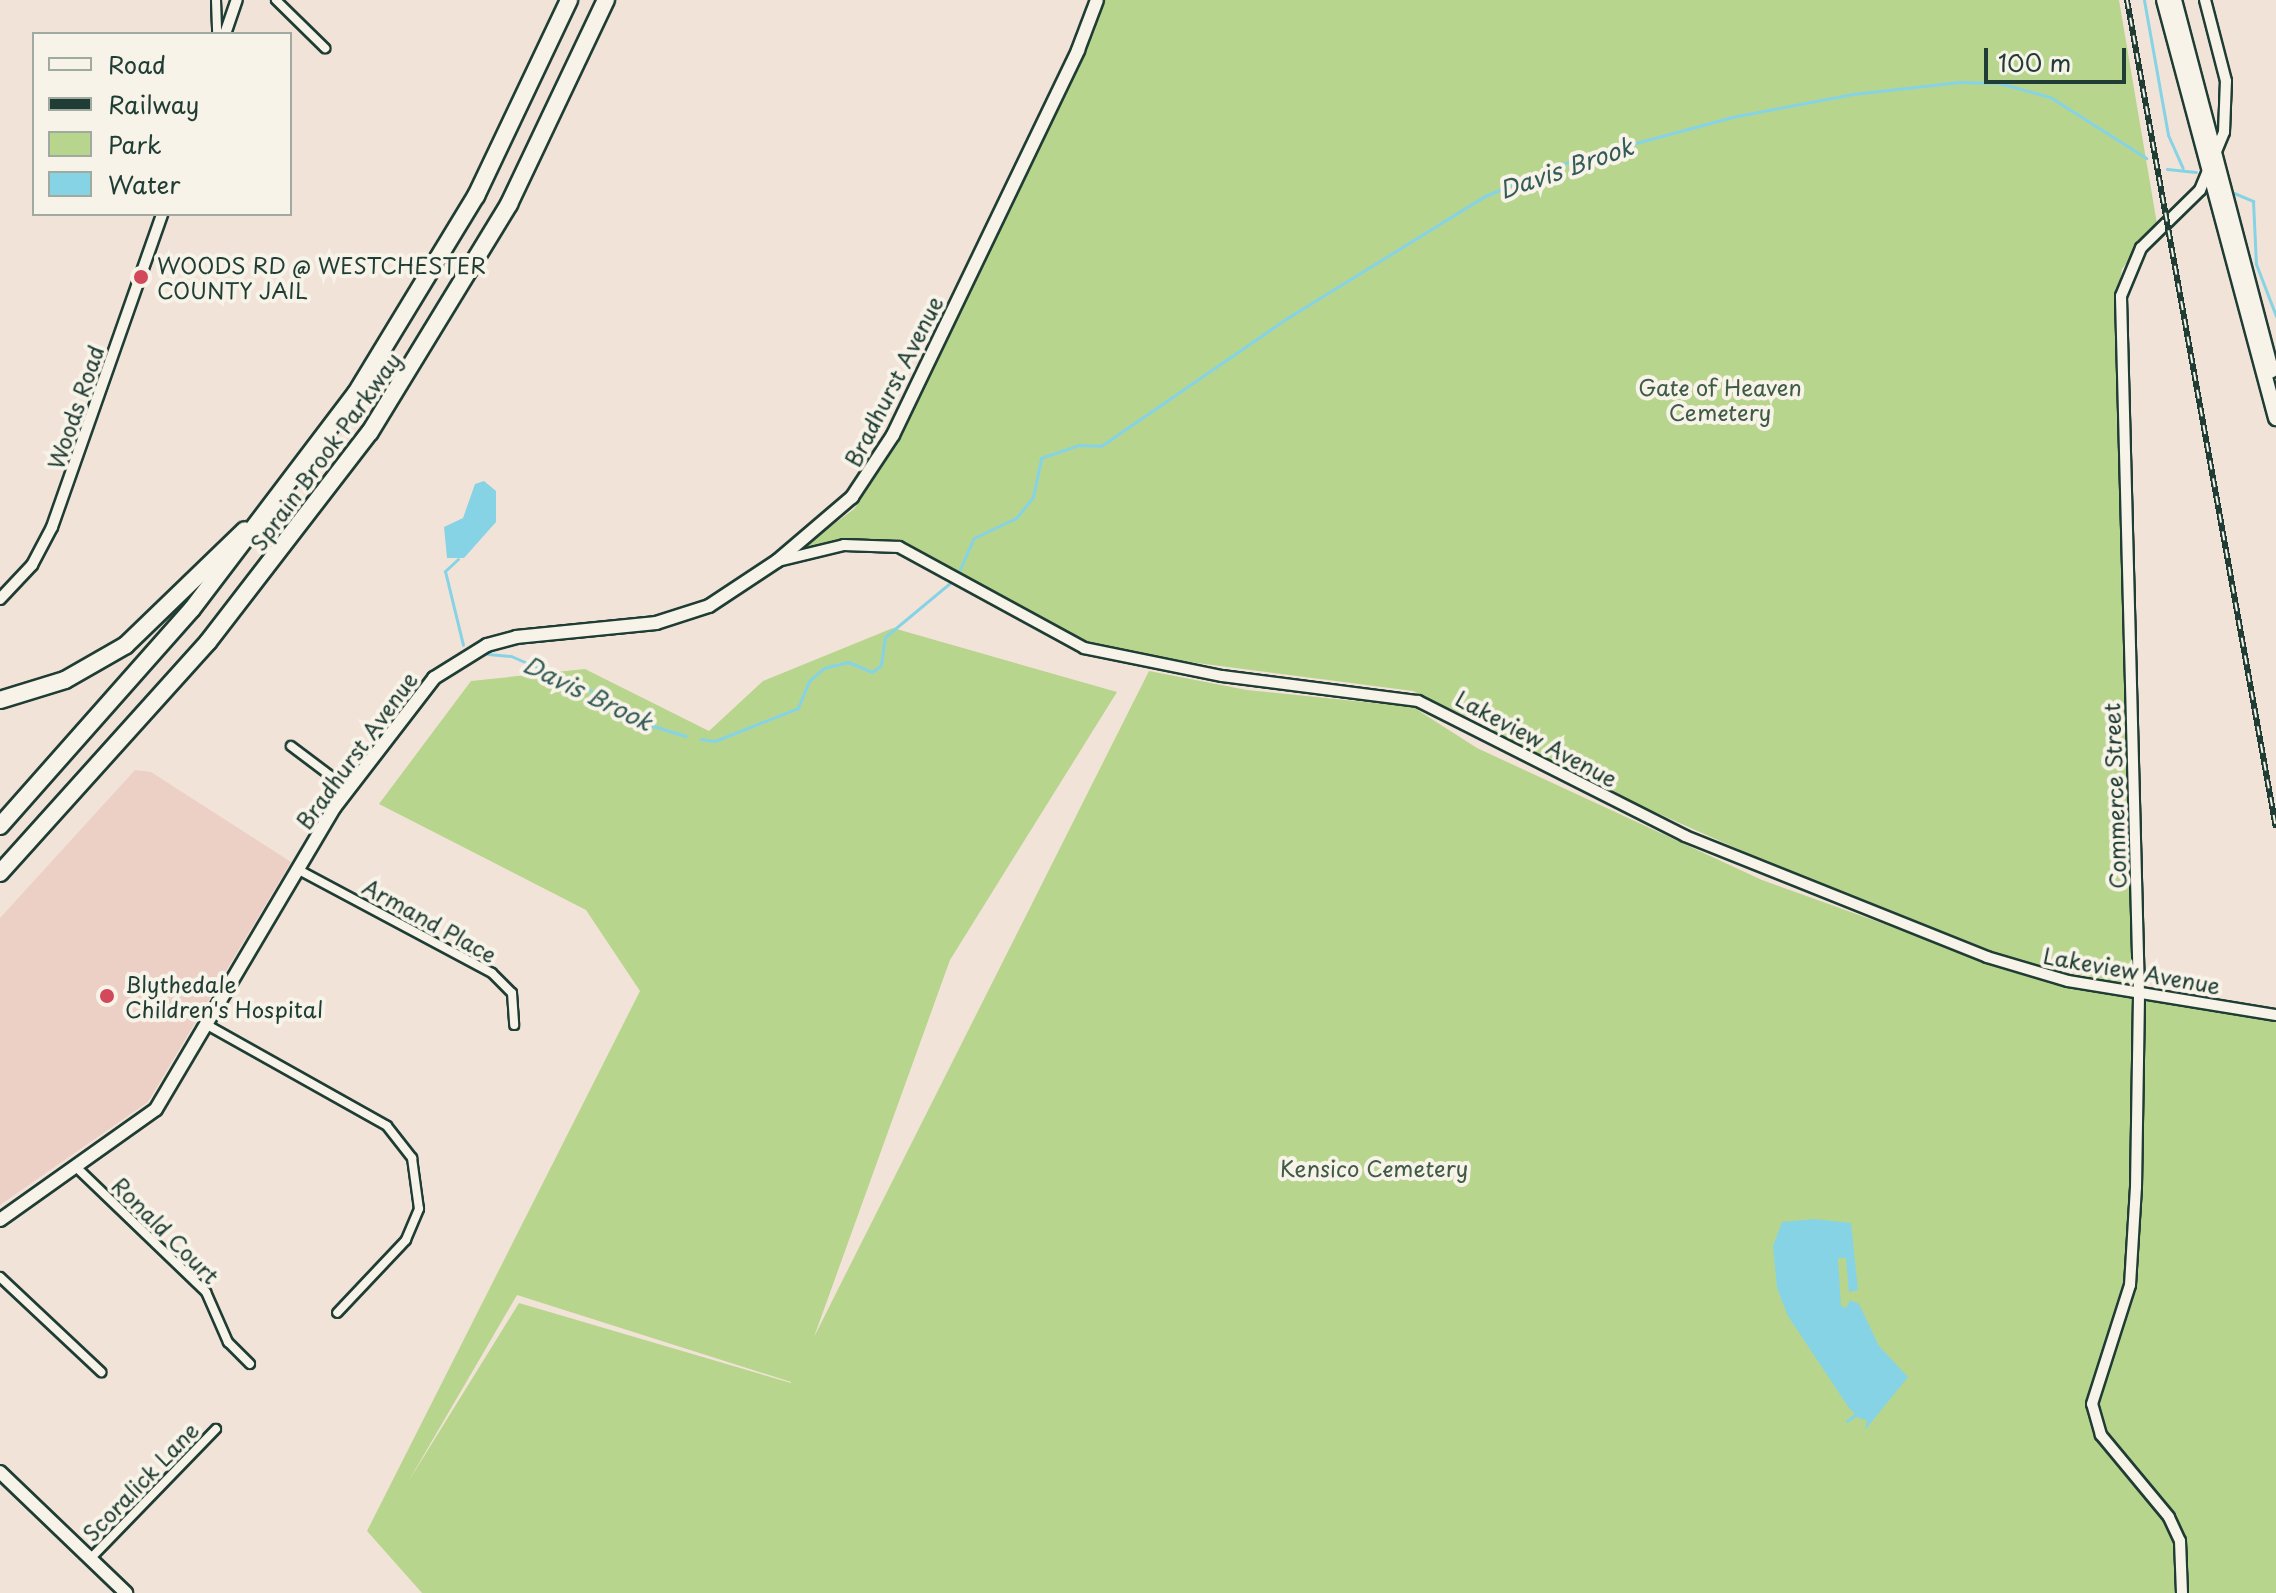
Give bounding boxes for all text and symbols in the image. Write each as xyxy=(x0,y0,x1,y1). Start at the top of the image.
legend xyxy=(32,32,292,216)
scale bar xyxy=(1988,32,2130,82)
text: 100 m xyxy=(1998,44,2071,80)
text: Road xyxy=(108,46,166,82)
text: Railway xyxy=(108,86,199,122)
text: Park xyxy=(108,126,162,162)
water label: Davis Brook xyxy=(1495,131,1637,205)
text: Water xyxy=(108,166,180,202)
place label: WOODS RD @ WESTCHESTER COUNTY JAIL xyxy=(157,251,488,302)
marker: WOODS RD @ WESTCHESTER COUNTY JAIL xyxy=(132,268,150,286)
street label: Bradhurst Avenue xyxy=(839,292,947,470)
street label: Woods Road xyxy=(42,342,108,472)
street label: Sprain Brook Parkway xyxy=(244,346,406,556)
park label: Gate of Heaven Cemetery xyxy=(1638,373,1802,424)
water label: Davis Brook xyxy=(518,649,658,737)
street label: Bradhurst Avenue xyxy=(290,666,422,834)
street label: Lakeview Avenue xyxy=(1452,685,1622,791)
street label: Commerce Street xyxy=(2098,703,2130,889)
street label: Armand Place xyxy=(358,872,502,968)
street label: Lakeview Avenue xyxy=(2042,942,2222,998)
place label: Blythedale Children's Hospital xyxy=(125,970,324,1022)
marker: Blythedale Children's Hospital xyxy=(96,985,118,1007)
park label: Kensico Cemetery xyxy=(1279,1155,1469,1181)
street label: Ronald Court xyxy=(107,1171,225,1289)
street label: Scoralick Lane xyxy=(76,1416,204,1546)

